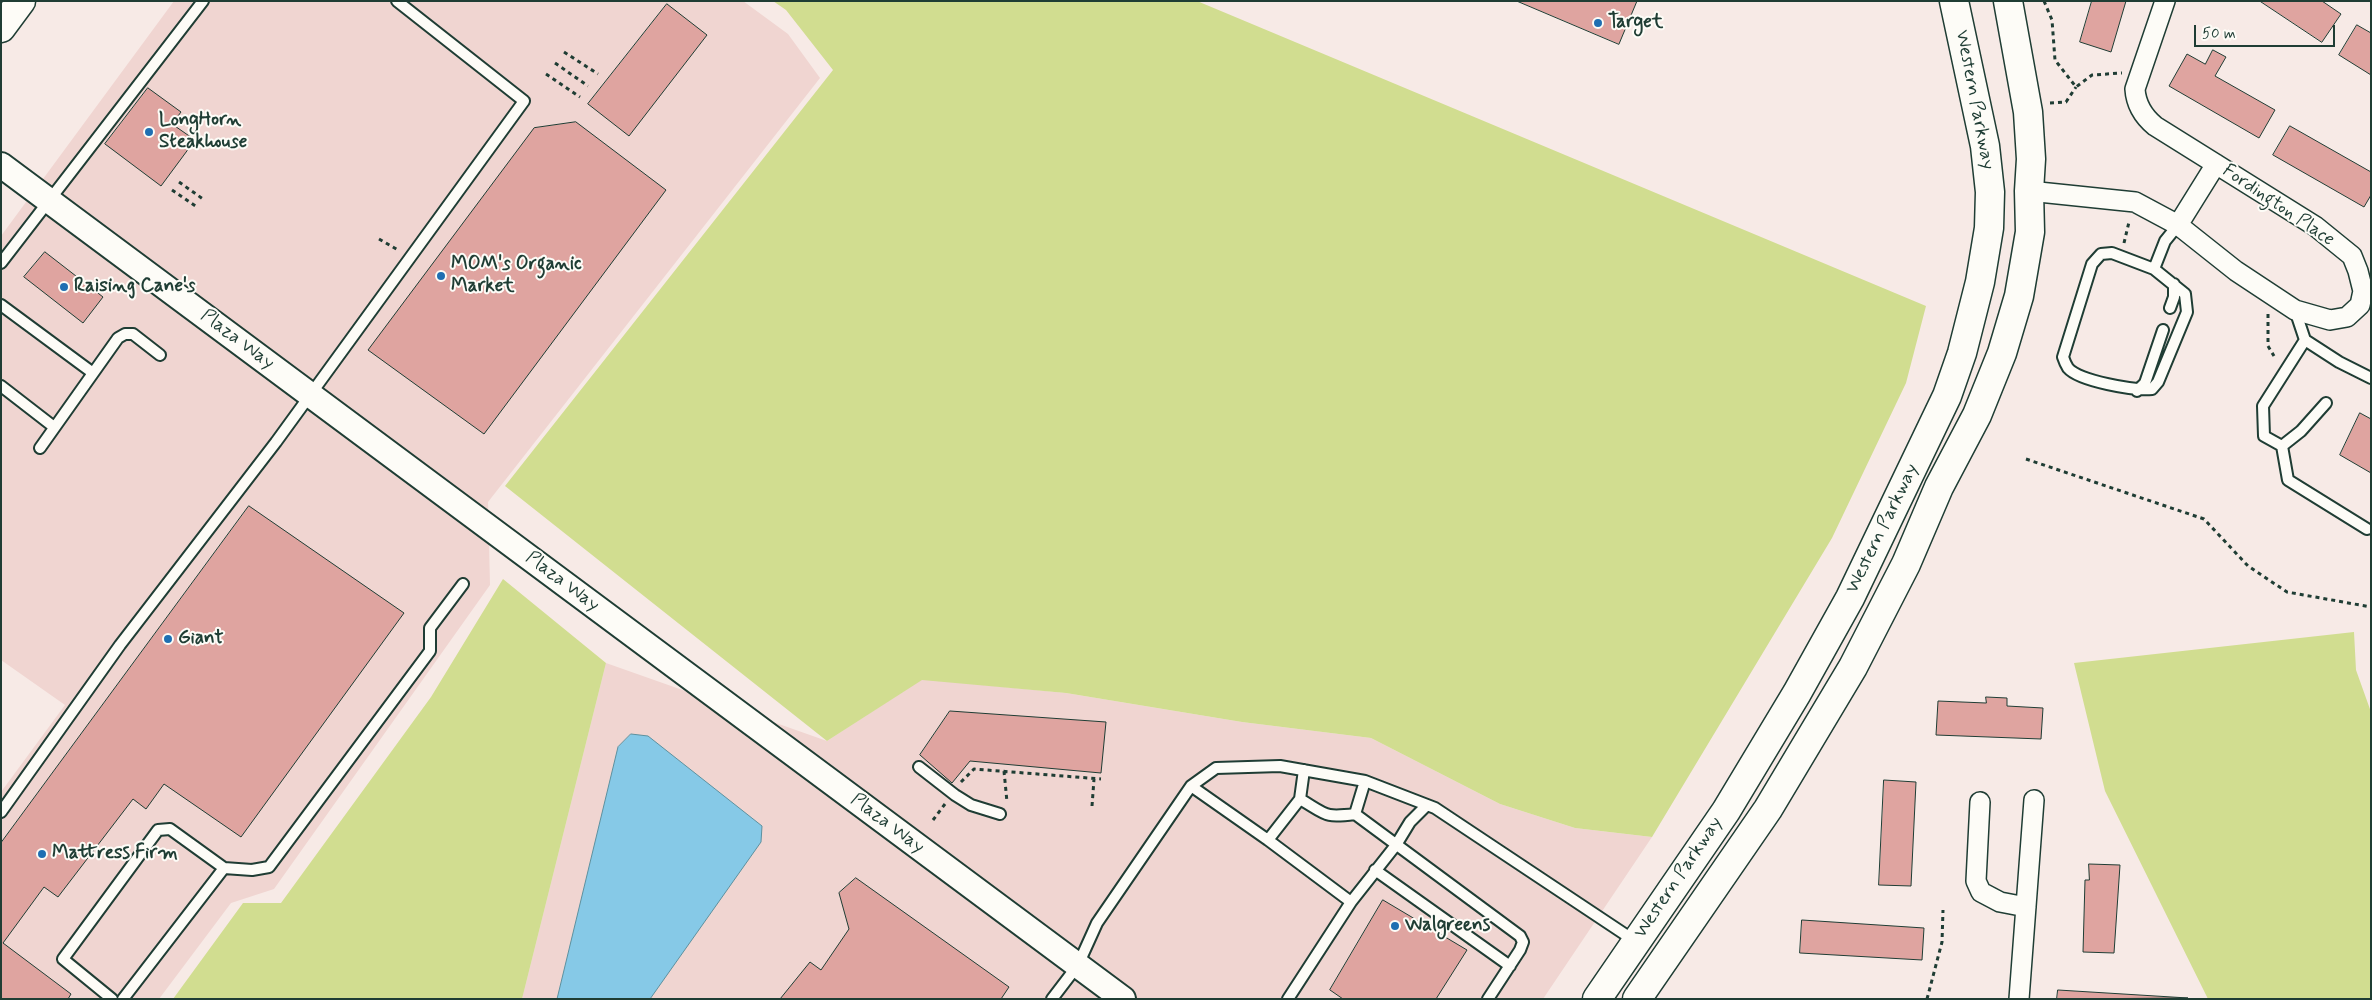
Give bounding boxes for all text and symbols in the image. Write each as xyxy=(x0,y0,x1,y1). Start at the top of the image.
place label: Target xyxy=(1608,12,1663,34)
scale bar xyxy=(2197,15,2338,47)
marker: Target xyxy=(1592,17,1604,29)
text: 50 m xyxy=(2202,24,2236,44)
street label: Western Parkway xyxy=(1949,28,1999,172)
place label: LongHorn Steakhouse xyxy=(159,110,247,154)
marker: LongHorn Steakhouse xyxy=(143,126,155,138)
street label: Fordington Place xyxy=(2218,160,2338,252)
place label: MOM's Organic Market xyxy=(451,254,582,298)
marker: MOM's Organic Market xyxy=(435,270,447,282)
place label: Raising Cane's xyxy=(74,276,195,298)
marker: Raising Cane's xyxy=(58,281,70,293)
street label: Plaza Way xyxy=(196,305,278,375)
street label: Western Parkway xyxy=(1842,460,1924,598)
street label: Plaza Way xyxy=(521,547,603,617)
place label: Giant xyxy=(178,628,223,650)
marker: Giant xyxy=(162,633,174,645)
street label: Plaza Way xyxy=(846,789,928,859)
street label: Western Parkway xyxy=(1630,813,1728,943)
place label: Mattress Firm xyxy=(52,843,178,865)
marker: Mattress Firm xyxy=(36,848,48,860)
place label: Walgreens xyxy=(1405,915,1490,937)
marker: Walgreens xyxy=(1389,920,1401,932)

